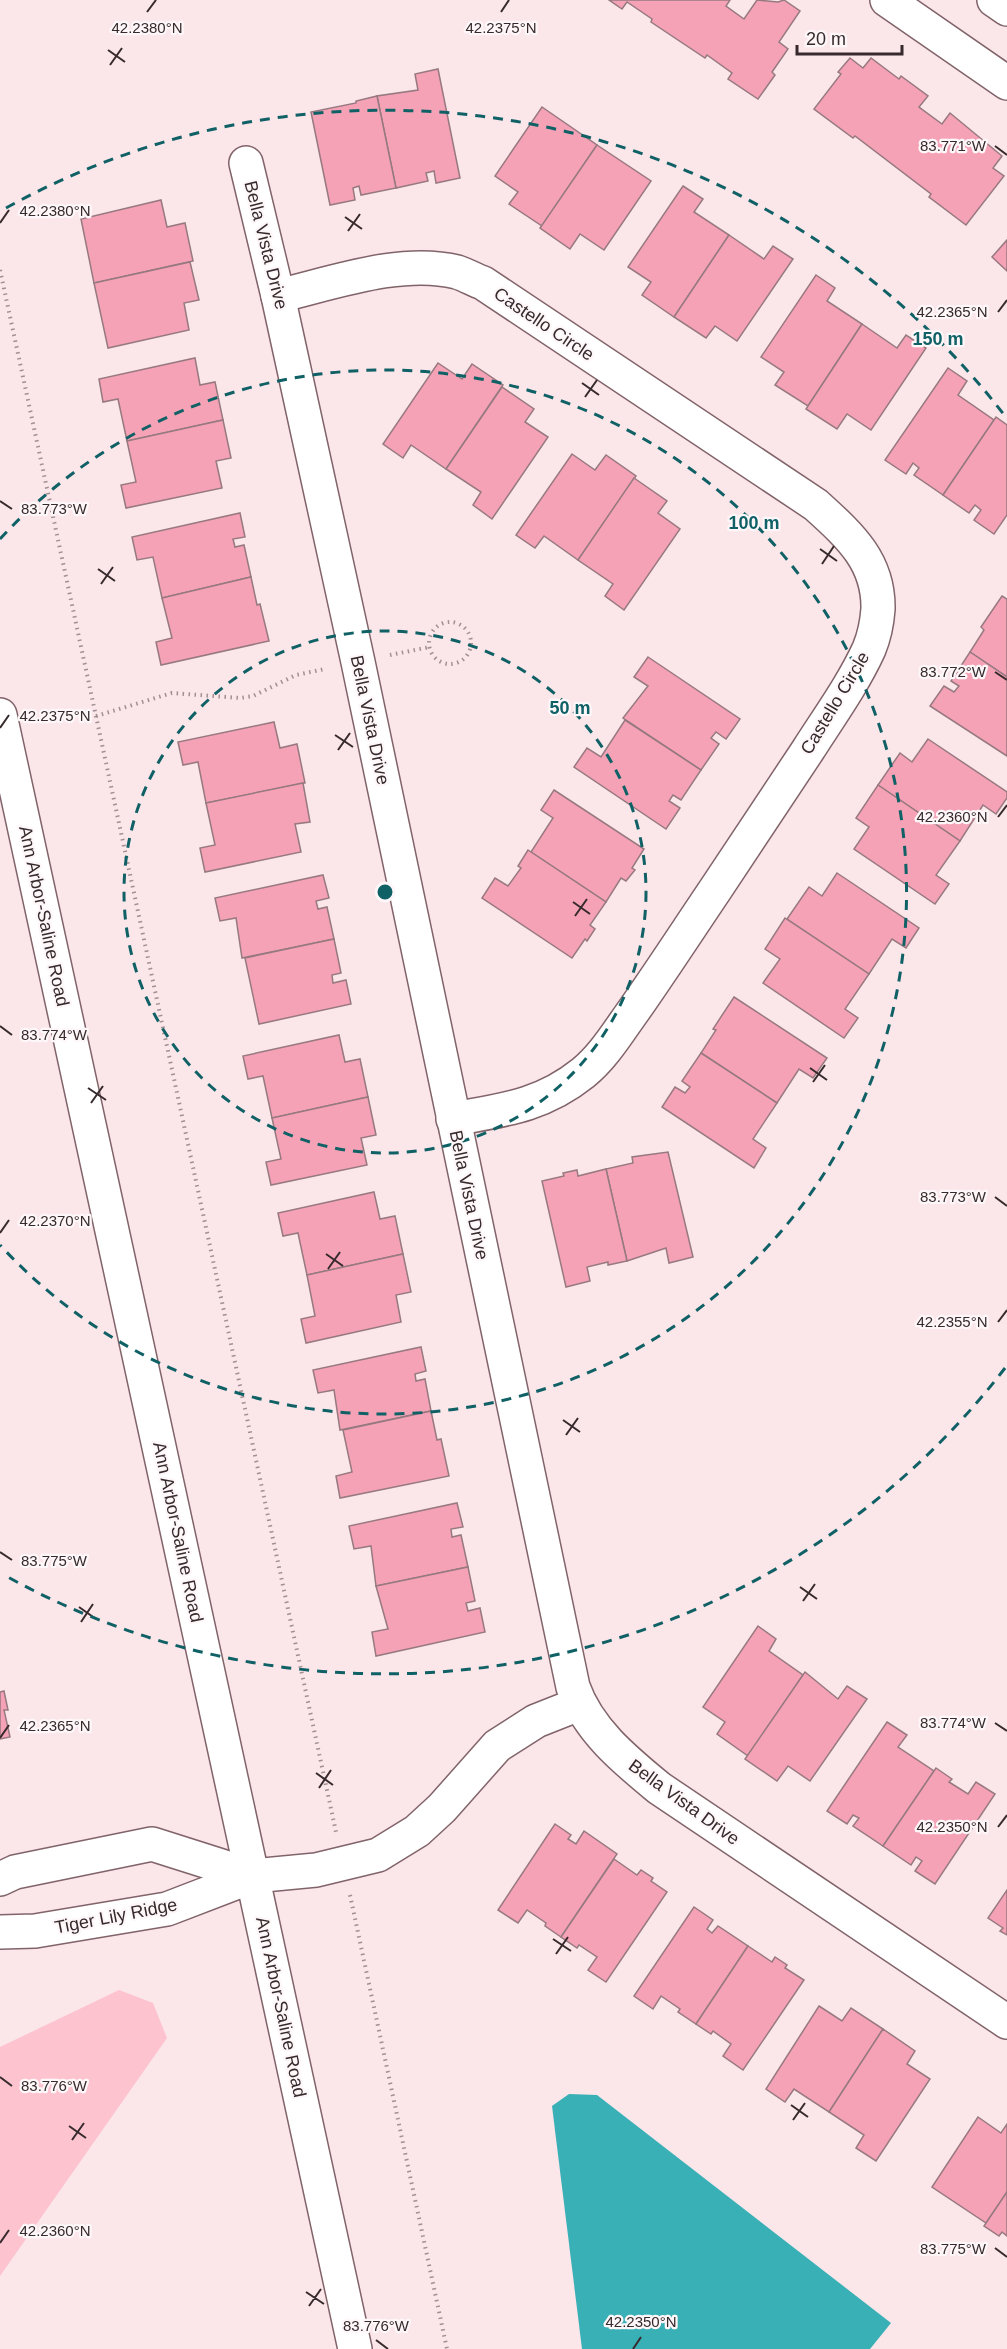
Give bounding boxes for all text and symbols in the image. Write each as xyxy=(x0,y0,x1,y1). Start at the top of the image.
scale bar xyxy=(797,18,902,56)
text: 42.2380°N xyxy=(111,19,183,36)
text: 42.2375°N xyxy=(465,19,537,36)
text: 20 m xyxy=(806,29,846,49)
text: 83.771°W xyxy=(920,137,987,154)
street label: Bella Vista Drive xyxy=(240,179,292,311)
text: 42.2380°N xyxy=(19,202,91,219)
street label: Castello Circle xyxy=(490,283,598,365)
text: 42.2365°N xyxy=(916,303,988,320)
text: 150 m xyxy=(912,329,964,349)
text: 83.773°W xyxy=(21,500,88,517)
text: 100 m xyxy=(728,513,780,533)
street label: Castello Circle xyxy=(797,648,873,758)
street label: Bella Vista Drive xyxy=(347,653,393,787)
text: 83.772°W xyxy=(920,663,987,680)
text: 50 m xyxy=(549,698,591,718)
text: 42.2375°N xyxy=(19,707,91,724)
text: 42.2360°N xyxy=(916,808,988,825)
street label: Ann Arbor-Saline Road xyxy=(15,824,73,1008)
centre of rings xyxy=(375,882,395,902)
text: 83.774°W xyxy=(21,1026,88,1043)
street label: Bella Vista Drive xyxy=(446,1128,492,1262)
text: 83.773°W xyxy=(920,1188,987,1205)
text: 42.2370°N xyxy=(19,1212,91,1229)
text: 42.2355°N xyxy=(916,1313,988,1330)
street label: Ann Arbor-Saline Road xyxy=(149,1440,207,1624)
text: 83.775°W xyxy=(21,1552,88,1569)
text: 83.774°W xyxy=(920,1714,987,1731)
text: 42.2365°N xyxy=(19,1717,91,1734)
street label: Bella Vista Drive xyxy=(625,1755,743,1849)
text: 42.2350°N xyxy=(916,1818,988,1835)
street label: Tiger Lily Ridge xyxy=(53,1894,179,1938)
street label: Ann Arbor-Saline Road xyxy=(252,1915,310,2099)
text: 83.776°W xyxy=(21,2077,88,2094)
text: 42.2360°N xyxy=(19,2222,91,2239)
text: 83.775°W xyxy=(920,2240,987,2257)
text: 42.2350°N xyxy=(605,2313,677,2330)
text: 83.776°W xyxy=(343,2317,410,2334)

